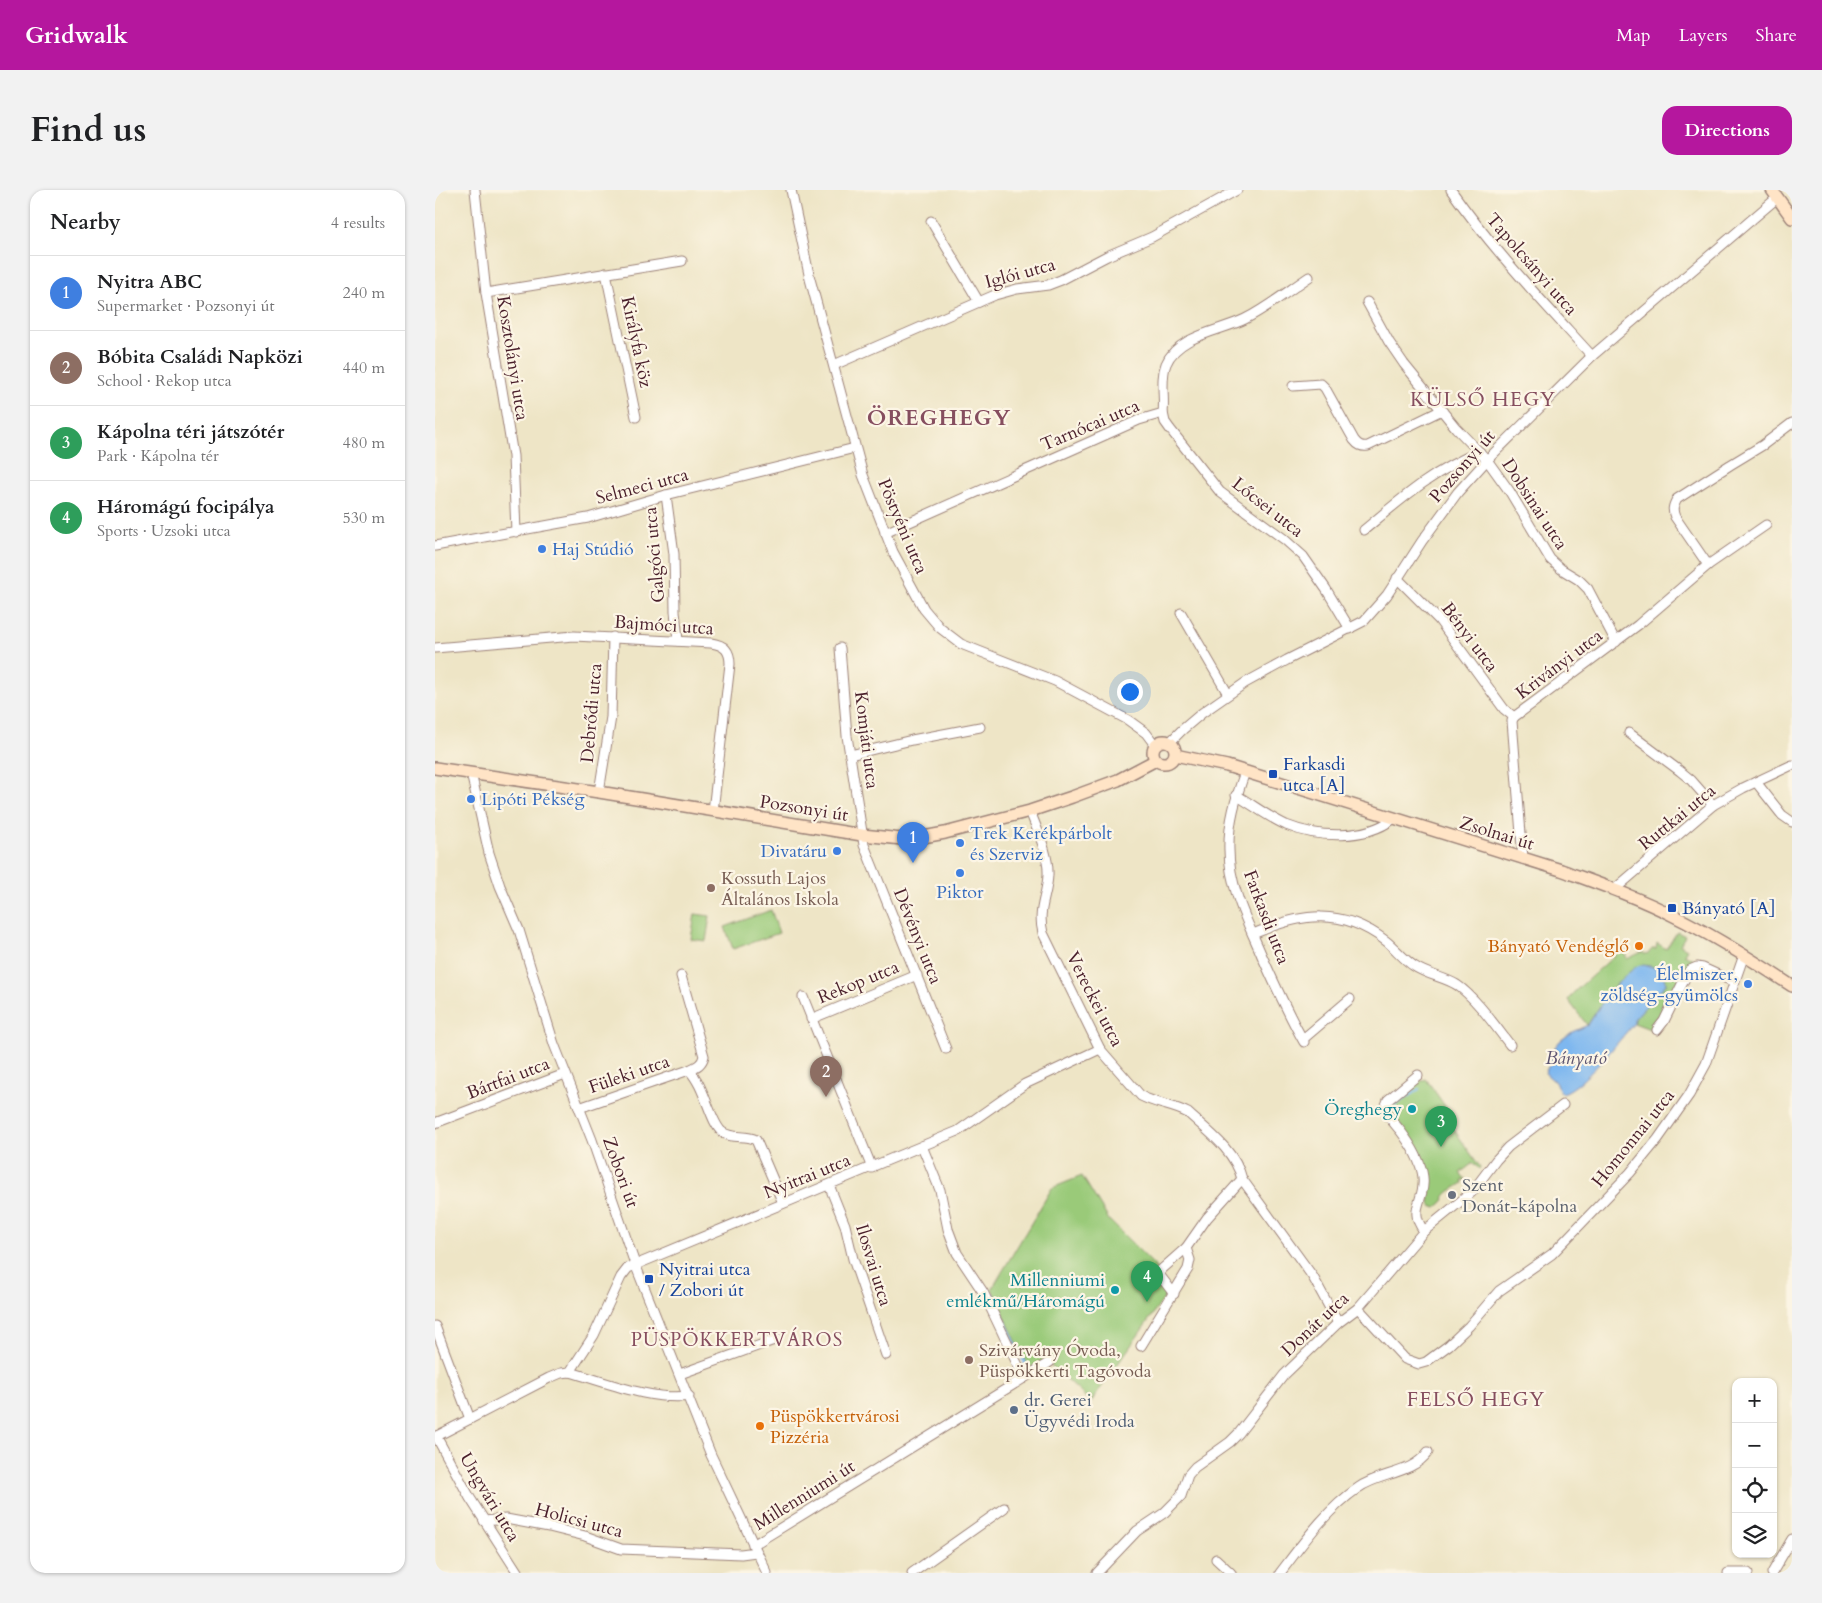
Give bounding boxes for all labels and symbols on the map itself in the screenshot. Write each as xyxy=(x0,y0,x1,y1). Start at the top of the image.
street label: Tapolcsányi utca xyxy=(1480,208,1583,321)
street label: Iglói utca xyxy=(982,252,1058,295)
street label: Kosztolányi utca xyxy=(490,294,535,423)
street label: Királyfa köz xyxy=(615,294,658,390)
district label: KÜLSŐ HEGY xyxy=(1410,386,1556,413)
street label: Tarnócai utca xyxy=(1037,393,1144,457)
district label: ÖREGHEGY xyxy=(867,403,1011,433)
street label: Pozsonyi út xyxy=(1424,424,1501,508)
street label: Dobsinai utca xyxy=(1496,454,1574,555)
street label: Selmeci utca xyxy=(593,462,691,511)
street label: Lőcsei utca xyxy=(1227,472,1309,543)
street label: Pöstyéni utca xyxy=(871,475,934,578)
street label: Galgóci utca xyxy=(638,506,671,604)
place label: Haj Stúdió xyxy=(552,537,634,562)
marker: Haj Stúdió xyxy=(536,543,548,555)
street label: Bényi utca xyxy=(1435,597,1504,678)
street label: Bajmóci utca xyxy=(613,610,715,641)
street label: Kriványi utca xyxy=(1511,623,1608,705)
street label: Debrődi utca xyxy=(575,662,608,764)
your location xyxy=(1117,679,1143,705)
street label: Komjáti utca xyxy=(848,690,885,791)
place label: Farkasdi utca [A] xyxy=(1283,752,1346,798)
marker: Farkasdi utca [A] xyxy=(1267,768,1279,780)
street label: Ruttkai utca xyxy=(1633,778,1721,856)
place label: Lipóti Pékség xyxy=(481,787,585,812)
street label: Pozsonyi út xyxy=(758,789,850,828)
marker: Lipóti Pékség xyxy=(465,793,477,805)
street label: Zsolnai út xyxy=(1457,810,1537,857)
place label: Trek Kerékpárbolt és Szerviz xyxy=(970,821,1112,867)
pin: 1 xyxy=(897,822,929,863)
marker: Trek Kerékpárbolt és Szerviz xyxy=(954,837,966,849)
place label: Divatáru xyxy=(761,839,827,864)
marker: Divatáru xyxy=(831,845,843,857)
place label: Kossuth Lajos Általános Iskola xyxy=(721,866,839,912)
street label: Farkasdi utca xyxy=(1237,866,1296,968)
marker: Piktor xyxy=(954,867,966,879)
place label: Piktor xyxy=(936,880,984,905)
marker: Kossuth Lajos Általános Iskola xyxy=(705,882,717,894)
street label: Dévényi utca xyxy=(887,885,948,988)
place label: Bányató [A] xyxy=(1682,896,1776,921)
marker: Bányató [A] xyxy=(1666,902,1678,914)
place label: Bányató Vendéglő xyxy=(1487,934,1629,959)
marker: Bányató Vendéglő xyxy=(1633,940,1645,952)
street label: Vereckei utca xyxy=(1060,947,1129,1051)
street label: Rekop utca xyxy=(814,955,903,1010)
place label: Élelmiszer, zöldség-gyümölcs xyxy=(1601,962,1738,1008)
marker: Élelmiszer, zöldség-gyümölcs xyxy=(1742,978,1754,990)
water label: Bányató xyxy=(1545,1045,1608,1071)
street label: Füleki utca xyxy=(585,1049,673,1100)
street label: Bártfai utca xyxy=(463,1051,553,1106)
pin: 2 xyxy=(810,1056,842,1097)
street label: Homonnai utca xyxy=(1586,1084,1681,1193)
place label: Öreghegy xyxy=(1324,1097,1402,1122)
marker: Öreghegy xyxy=(1406,1103,1418,1115)
pin: 3 xyxy=(1425,1106,1457,1147)
street label: Zobori út xyxy=(596,1133,645,1211)
street label: Nyitrai utca xyxy=(760,1148,854,1205)
place label: Szent Donát-kápolna xyxy=(1462,1173,1578,1219)
marker: Szent Donát-kápolna xyxy=(1446,1189,1458,1201)
street label: Ilosvai utca xyxy=(849,1221,898,1310)
place label: Nyitrai utca / Zobori út xyxy=(659,1257,751,1303)
pin: 4 xyxy=(1131,1261,1163,1302)
place label: Millenniumi emlékmű/Háromágú xyxy=(946,1268,1105,1314)
marker: Nyitrai utca / Zobori út xyxy=(643,1273,655,1285)
marker: Millenniumi emlékmű/Háromágú xyxy=(1109,1284,1121,1296)
street label: Donát utca xyxy=(1276,1286,1355,1362)
district label: PÜSPÖKKERTVÁROS xyxy=(631,1327,843,1353)
place label: Szivárvány Óvoda, Püspökkerti Tagóvoda xyxy=(979,1338,1152,1384)
marker: Szivárvány Óvoda, Püspökkerti Tagóvoda xyxy=(963,1354,975,1366)
district label: FELSŐ HEGY xyxy=(1407,1386,1545,1413)
place label: dr. Gerei Ügyvédi Iroda xyxy=(1024,1388,1135,1434)
place label: Püspökkertvárosi Pizzéria xyxy=(770,1404,900,1450)
marker: dr. Gerei Ügyvédi Iroda xyxy=(1008,1404,1020,1416)
marker: Püspökkertvárosi Pizzéria xyxy=(754,1420,766,1432)
street label: Ungvári utca xyxy=(453,1448,526,1547)
street label: Millenniumi út xyxy=(749,1454,860,1537)
street label: Holicsi utca xyxy=(532,1497,626,1544)

